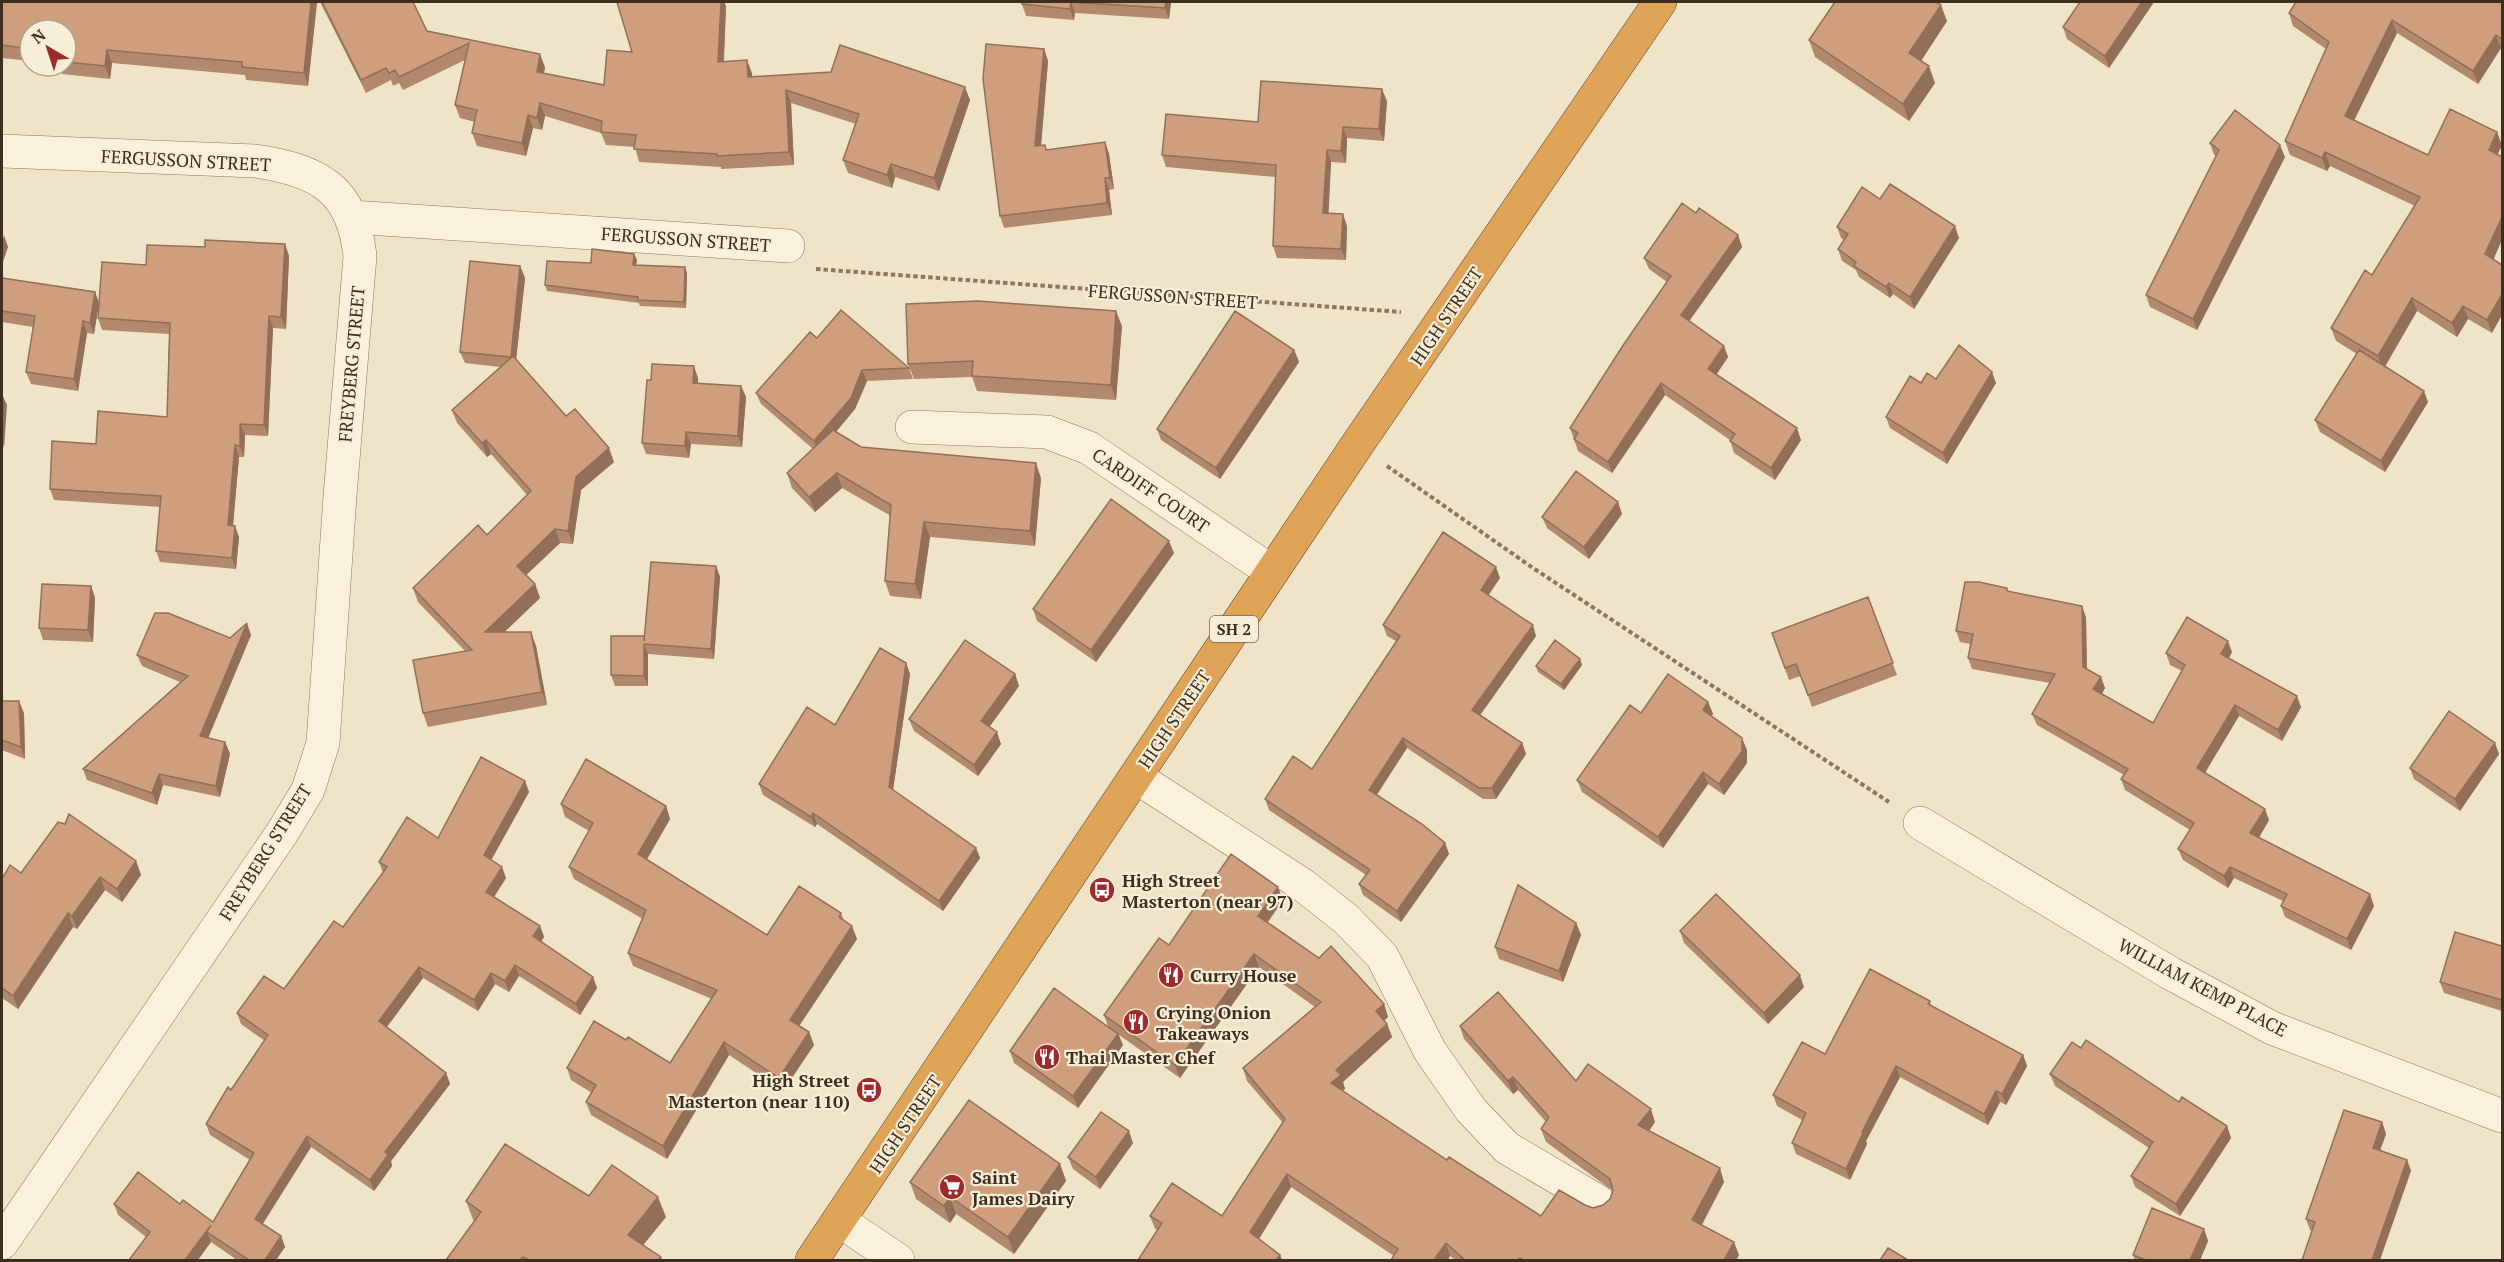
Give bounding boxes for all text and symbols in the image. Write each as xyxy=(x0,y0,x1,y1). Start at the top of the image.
north arrow xyxy=(18,18,78,78)
text: N xyxy=(27,24,50,49)
street label: FERGUSSON STREET xyxy=(100,144,272,176)
street label: FERGUSSON STREET xyxy=(600,221,772,257)
street label: HIGH STREET xyxy=(1404,262,1488,370)
street label: FERGUSSON STREET xyxy=(1087,278,1259,314)
street label: FREYBERG STREET xyxy=(332,285,370,443)
street label: CARDIFF COURT xyxy=(1088,442,1214,538)
road number: SH 2 xyxy=(1210,616,1258,642)
street label: HIGH STREET xyxy=(1132,665,1216,773)
street label: FREYBERG STREET xyxy=(213,779,317,925)
place label: High Street Masterton (near 97) xyxy=(1122,868,1294,913)
bus stop icon: High Street Masterton (near 97) xyxy=(1087,875,1117,905)
street label: WILLIAM KEMP PLACE xyxy=(2114,932,2292,1042)
restaurant icon: Curry House xyxy=(1156,960,1186,990)
place label: Curry House xyxy=(1190,963,1297,987)
place label: Crying Onion Takeaways xyxy=(1156,1000,1272,1045)
restaurant icon: Crying Onion Takeaways xyxy=(1121,1007,1151,1037)
restaurant icon: Thai Master Chef xyxy=(1032,1042,1062,1072)
place label: Thai Master Chef xyxy=(1066,1045,1216,1069)
place label: High Street Masterton (near 110) xyxy=(668,1068,850,1113)
street label: HIGH STREET xyxy=(863,1070,947,1178)
bus stop icon: High Street Masterton (near 110) xyxy=(854,1075,884,1105)
place label: Saint James Dairy xyxy=(972,1165,1075,1210)
supermarket icon: Saint James Dairy xyxy=(937,1172,967,1202)

